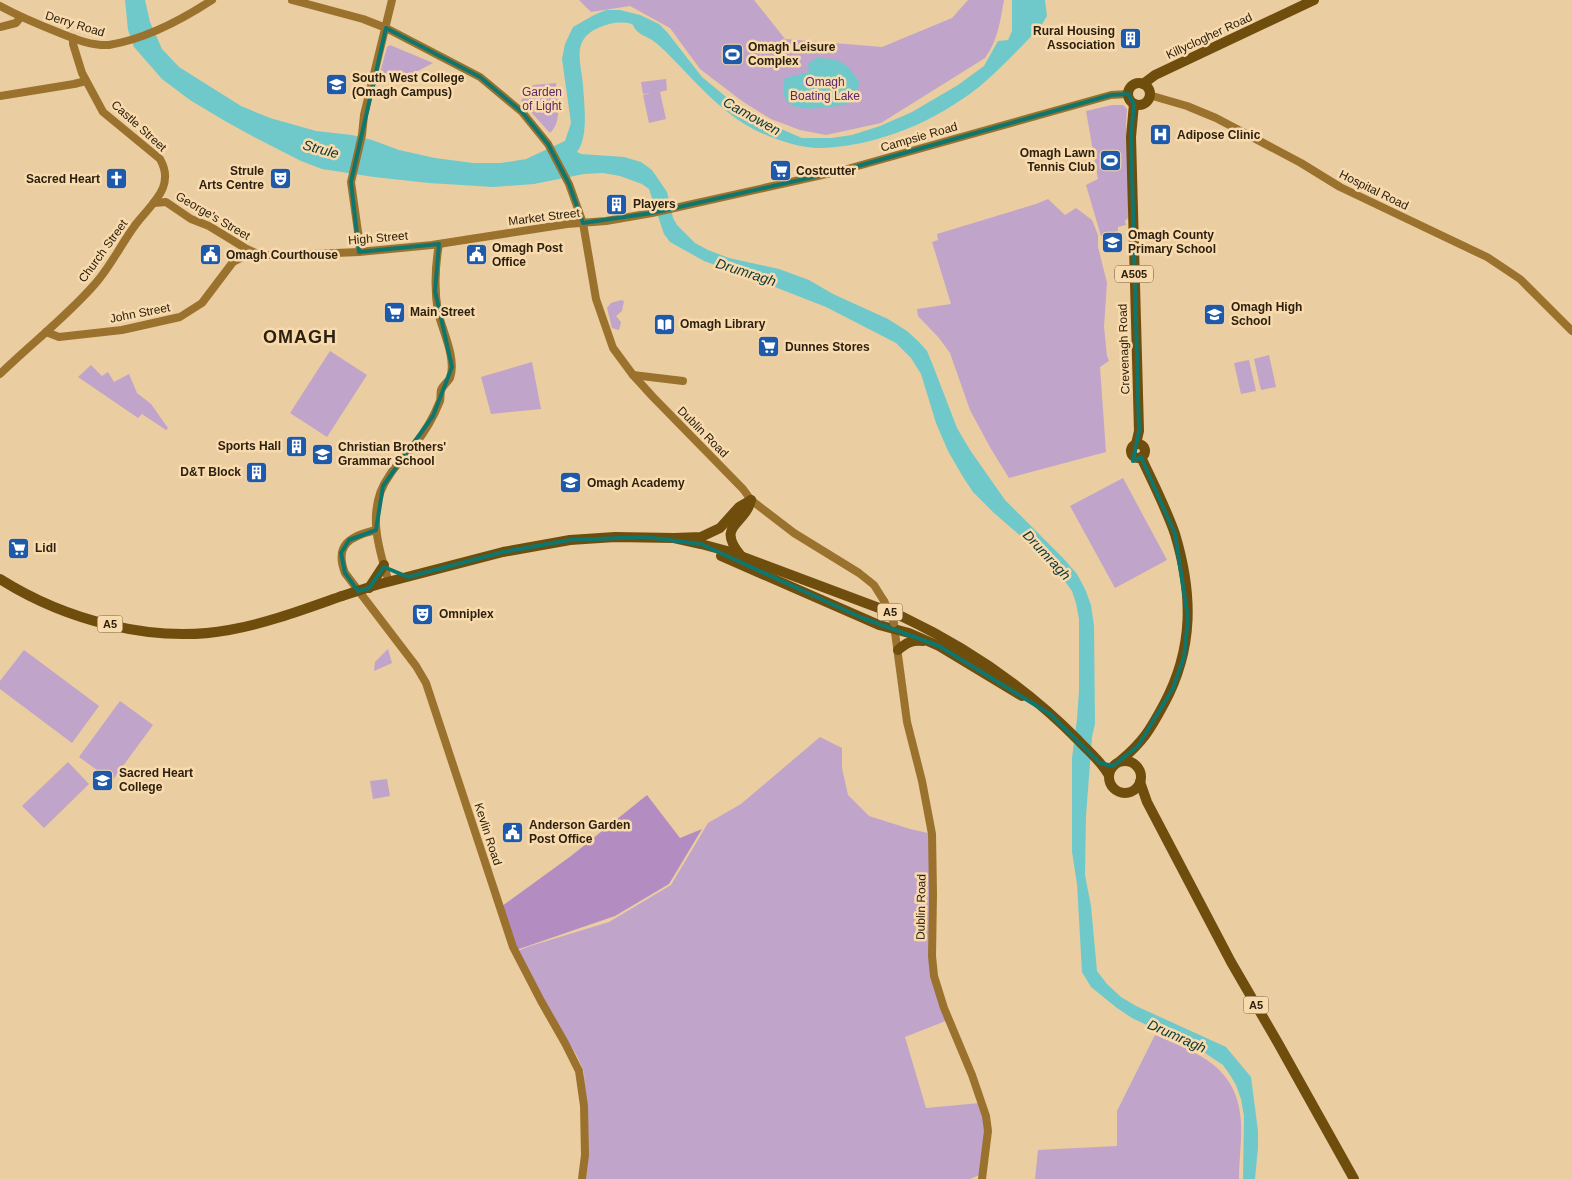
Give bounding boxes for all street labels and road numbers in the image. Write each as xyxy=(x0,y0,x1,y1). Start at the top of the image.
street label: Derry Road xyxy=(44,8,106,40)
street label: Killyclogher Road xyxy=(1164,10,1254,62)
street label: Castle Street xyxy=(109,98,170,155)
street label: Campsie Road xyxy=(879,119,959,155)
street label: Hospital Road xyxy=(1337,167,1411,213)
street label: George's Street xyxy=(173,189,253,243)
street label: Market Street xyxy=(507,206,581,228)
street label: Church Street xyxy=(76,216,131,285)
street label: High Street xyxy=(347,228,409,248)
road number: A505 xyxy=(1115,266,1153,282)
street label: John Street xyxy=(109,300,172,326)
street label: Crevenagh Road xyxy=(1115,303,1133,395)
street label: Dublin Road xyxy=(675,404,731,460)
road number: A5 xyxy=(878,604,902,620)
road number: A5 xyxy=(98,616,122,632)
street label: Kevlin Road xyxy=(471,801,505,867)
street label: Dublin Road xyxy=(913,874,929,940)
road number: A5 xyxy=(1244,996,1268,1014)

